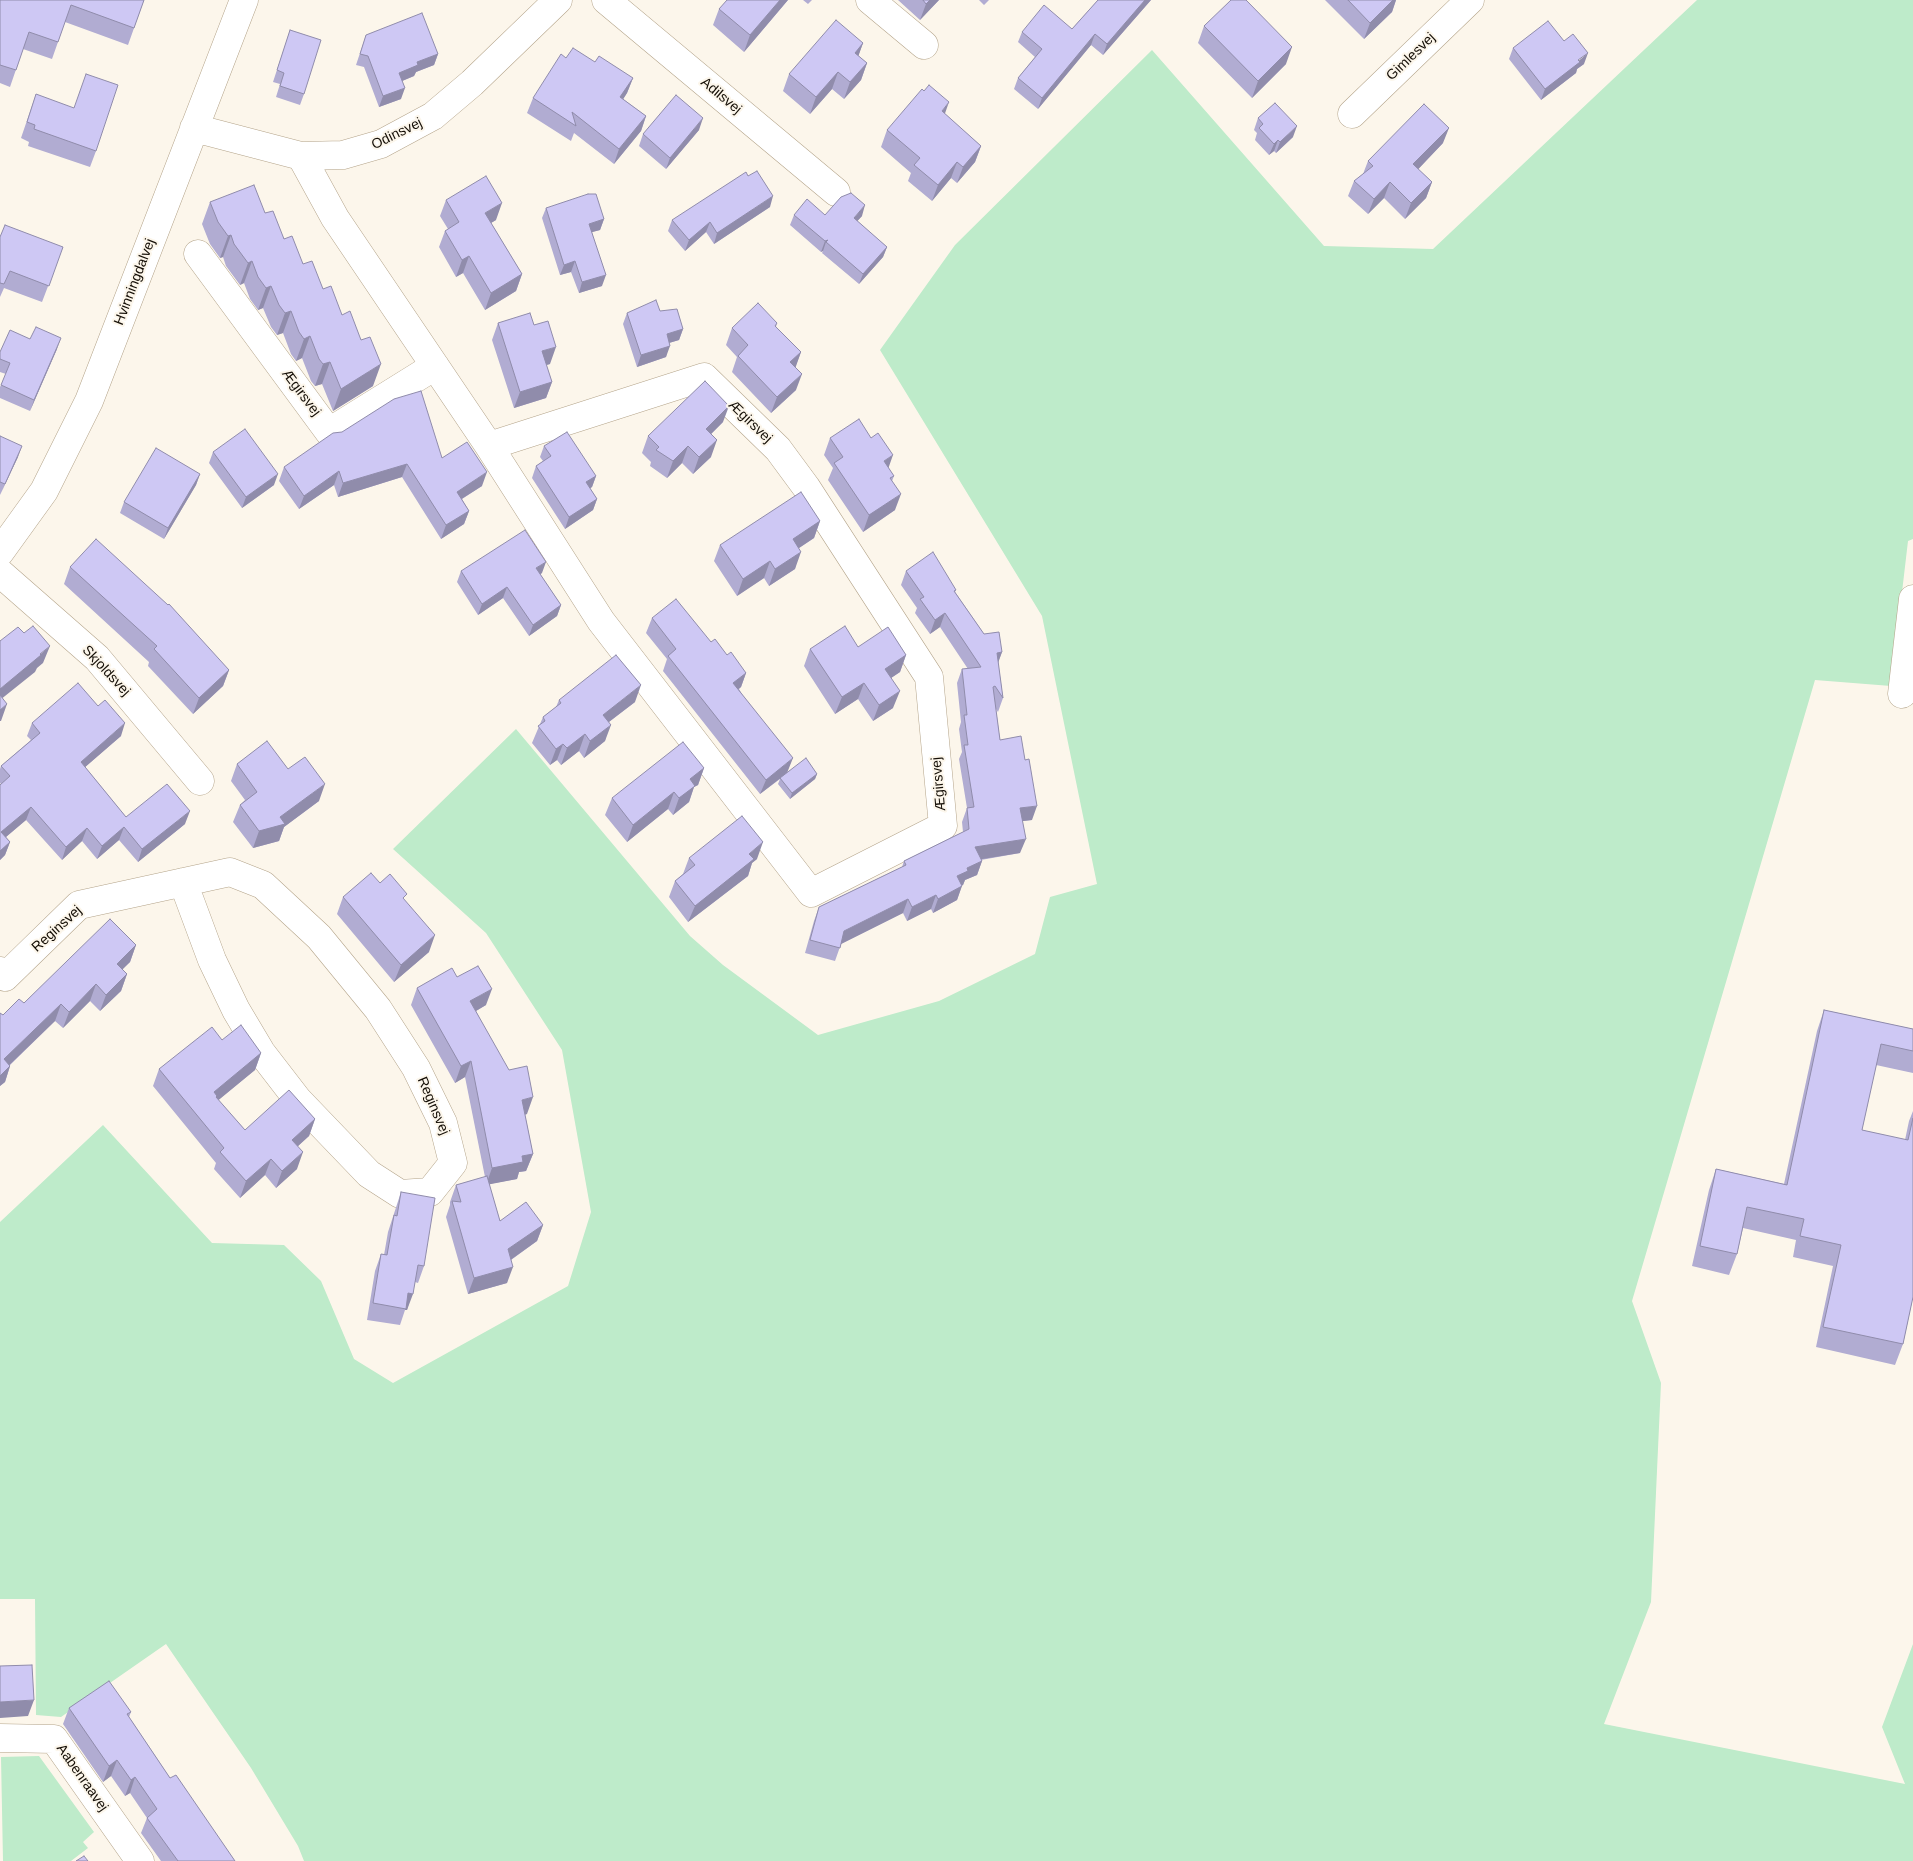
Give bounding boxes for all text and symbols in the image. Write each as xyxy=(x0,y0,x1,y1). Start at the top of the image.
street label: Gimlesvej xyxy=(1383,30,1439,84)
street label: Adilsvej xyxy=(697,74,745,118)
street label: Odinsvej xyxy=(369,115,425,153)
street label: Hvinningdalvej xyxy=(111,236,159,328)
street label: Ægirsvej xyxy=(278,366,324,420)
street label: Ægirsvej xyxy=(725,397,775,447)
street label: Skjoldsvej xyxy=(78,642,134,700)
street label: Ægirsvej xyxy=(928,756,950,812)
street label: Reginsvej xyxy=(29,902,85,956)
street label: Reginsvej xyxy=(413,1074,453,1138)
street label: Aabenraavej xyxy=(53,1741,111,1815)

